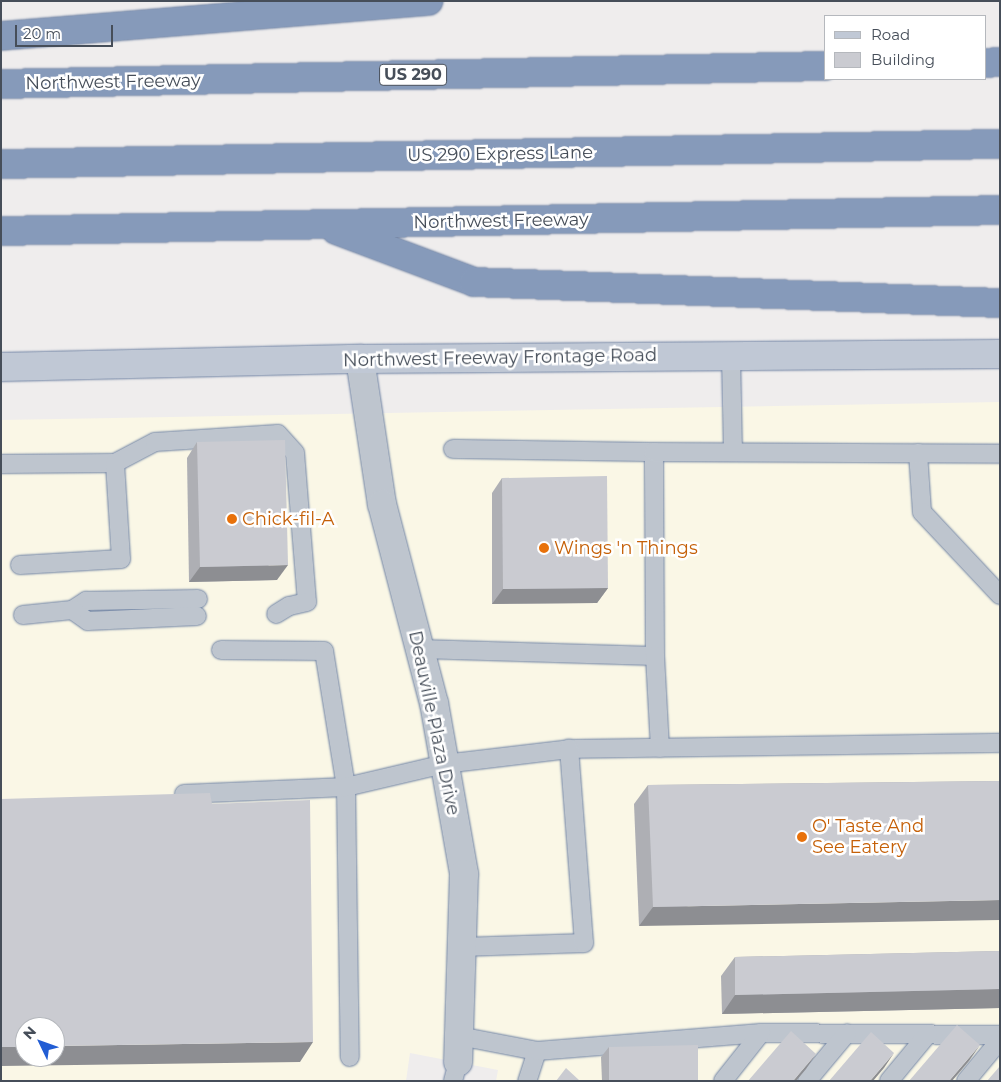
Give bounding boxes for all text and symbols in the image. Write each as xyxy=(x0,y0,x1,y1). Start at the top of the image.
scale bar xyxy=(18,15,115,47)
legend xyxy=(824,15,986,80)
text: 20 m xyxy=(23,24,61,43)
text: Road xyxy=(871,25,910,44)
text: Building xyxy=(871,50,935,69)
road number: US 290 xyxy=(378,62,448,88)
street label: Northwest Freeway xyxy=(25,70,201,94)
street label: US 290 Express Lane xyxy=(407,142,593,166)
street label: Northwest Freeway xyxy=(413,209,589,233)
street label: Northwest Freeway Frontage Road xyxy=(343,344,657,372)
place label: Chick-fil-A xyxy=(242,508,335,530)
marker: Chick-fil-A xyxy=(226,513,238,525)
place label: Wings 'n Things xyxy=(554,537,698,559)
marker: Wings 'n Things xyxy=(538,542,550,554)
street label: Deauville Plaza Drive xyxy=(404,629,464,817)
place label: O' Taste And See Eatery xyxy=(812,816,924,859)
marker: O' Taste And See Eatery xyxy=(796,831,808,843)
north arrow xyxy=(15,1017,65,1067)
text: N xyxy=(19,1022,40,1043)

